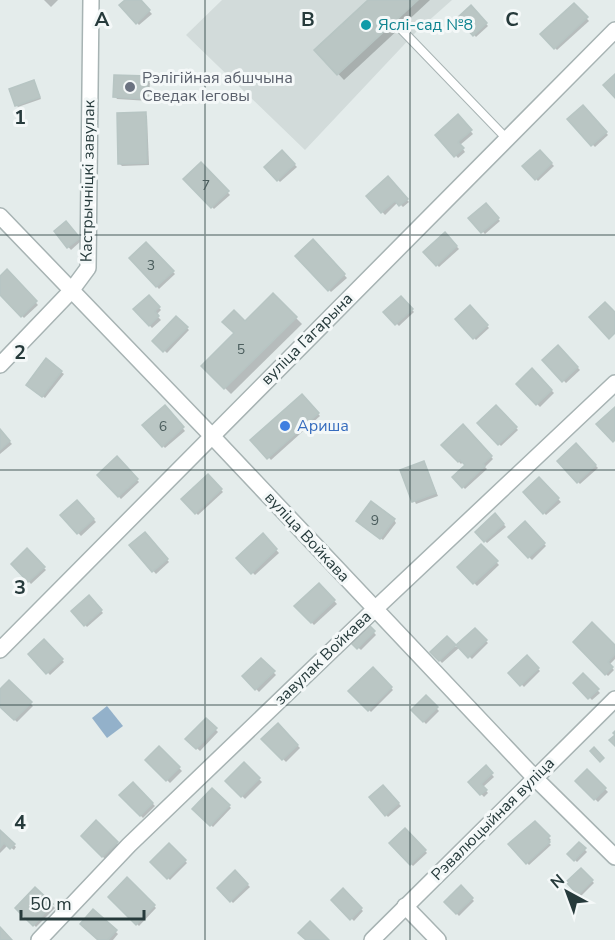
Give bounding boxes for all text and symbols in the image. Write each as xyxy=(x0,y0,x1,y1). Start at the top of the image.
text: A xyxy=(95,6,110,33)
text: B xyxy=(301,6,315,33)
text: C xyxy=(505,6,519,33)
place label: Яслі-сад №8 xyxy=(378,14,473,36)
marker: Яслі-сад №8 xyxy=(359,18,373,32)
place label: Рэлігійная абшчына Сведак Iеговы xyxy=(142,67,293,107)
marker: Рэлігійная абшчына Сведак Iеговы xyxy=(123,80,137,94)
street label: Кастрычніцкі завулак xyxy=(76,99,100,262)
text: 1 xyxy=(14,104,26,131)
house number: 7 xyxy=(202,176,210,195)
house number: 3 xyxy=(147,256,155,275)
street label: вуліца Гагарына xyxy=(256,288,358,390)
text: 2 xyxy=(14,339,26,366)
house number: 5 xyxy=(237,340,245,359)
place label: Ариша xyxy=(297,415,349,437)
house number: 6 xyxy=(159,417,167,436)
marker: Ариша xyxy=(278,419,292,433)
street label: вуліца Войкава xyxy=(260,487,354,587)
house number: 9 xyxy=(371,511,379,530)
text: 3 xyxy=(14,574,26,601)
street label: завулак Войкава xyxy=(270,606,376,710)
street label: Рэвалюцыйная вуліца xyxy=(426,752,560,886)
text: 4 xyxy=(14,809,26,836)
north arrow xyxy=(537,862,597,922)
text: N xyxy=(546,869,570,894)
scale bar xyxy=(21,883,144,921)
text: 50 m xyxy=(30,892,72,916)

